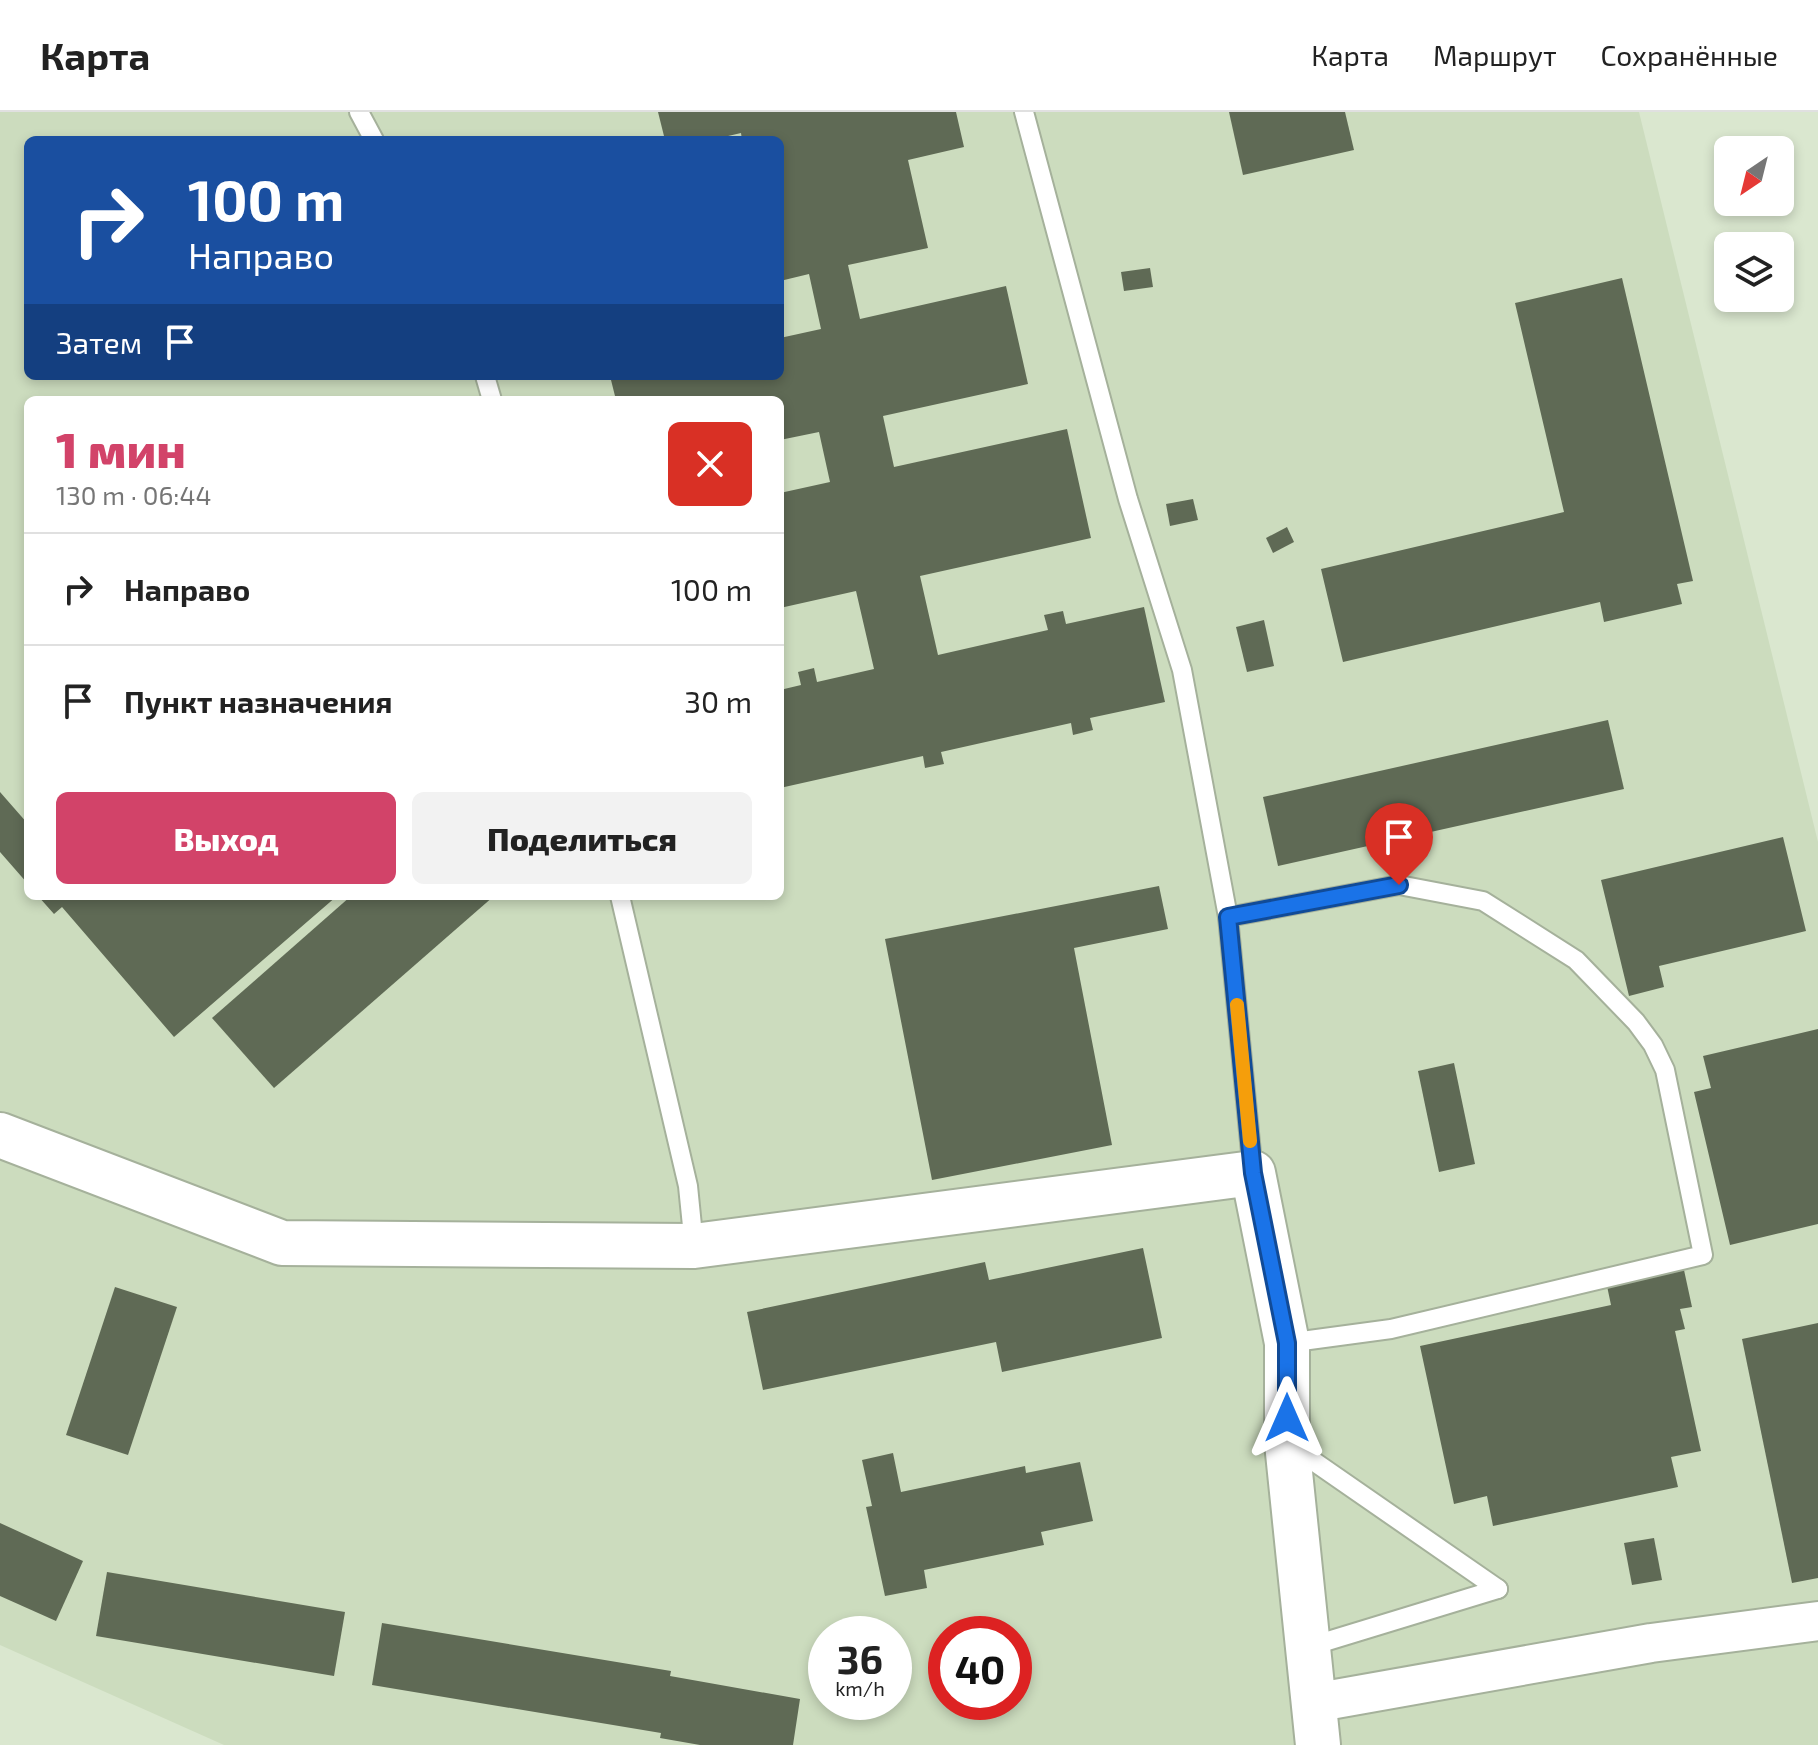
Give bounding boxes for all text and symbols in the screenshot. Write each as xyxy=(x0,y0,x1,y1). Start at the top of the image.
text: Карта xyxy=(40,32,150,78)
text: Карта xyxy=(1311,38,1389,72)
text: Маршрут xyxy=(1433,38,1557,72)
text: Сохранённые xyxy=(1601,38,1778,72)
north arrow xyxy=(1714,136,1794,216)
map controls xyxy=(1714,136,1794,312)
text: 100 m xyxy=(188,165,344,232)
icon: right xyxy=(56,168,160,272)
button: layers xyxy=(1714,232,1794,312)
text: Направо xyxy=(188,233,334,276)
icon: arrive xyxy=(158,320,202,364)
text: Затем xyxy=(56,324,142,360)
text: 1 мин xyxy=(56,420,186,478)
button: close xyxy=(668,422,752,506)
text: 130 m · 06:44 xyxy=(56,479,211,510)
icon: right xyxy=(56,567,100,611)
text: Направо xyxy=(124,571,250,607)
text: 100 m xyxy=(671,571,752,607)
icon: arrive xyxy=(56,679,100,723)
text: Пункт назначения xyxy=(124,683,392,719)
text: 30 m xyxy=(684,683,752,719)
button: Выход xyxy=(56,792,396,884)
button: Поделиться xyxy=(412,792,752,884)
pin xyxy=(1365,803,1433,885)
icon: arrive xyxy=(1377,815,1421,859)
position arrow xyxy=(1245,1376,1329,1460)
speed limit sign: 40 xyxy=(928,1616,1032,1720)
text: 36 xyxy=(837,1634,883,1682)
text: km/h xyxy=(835,1676,885,1700)

